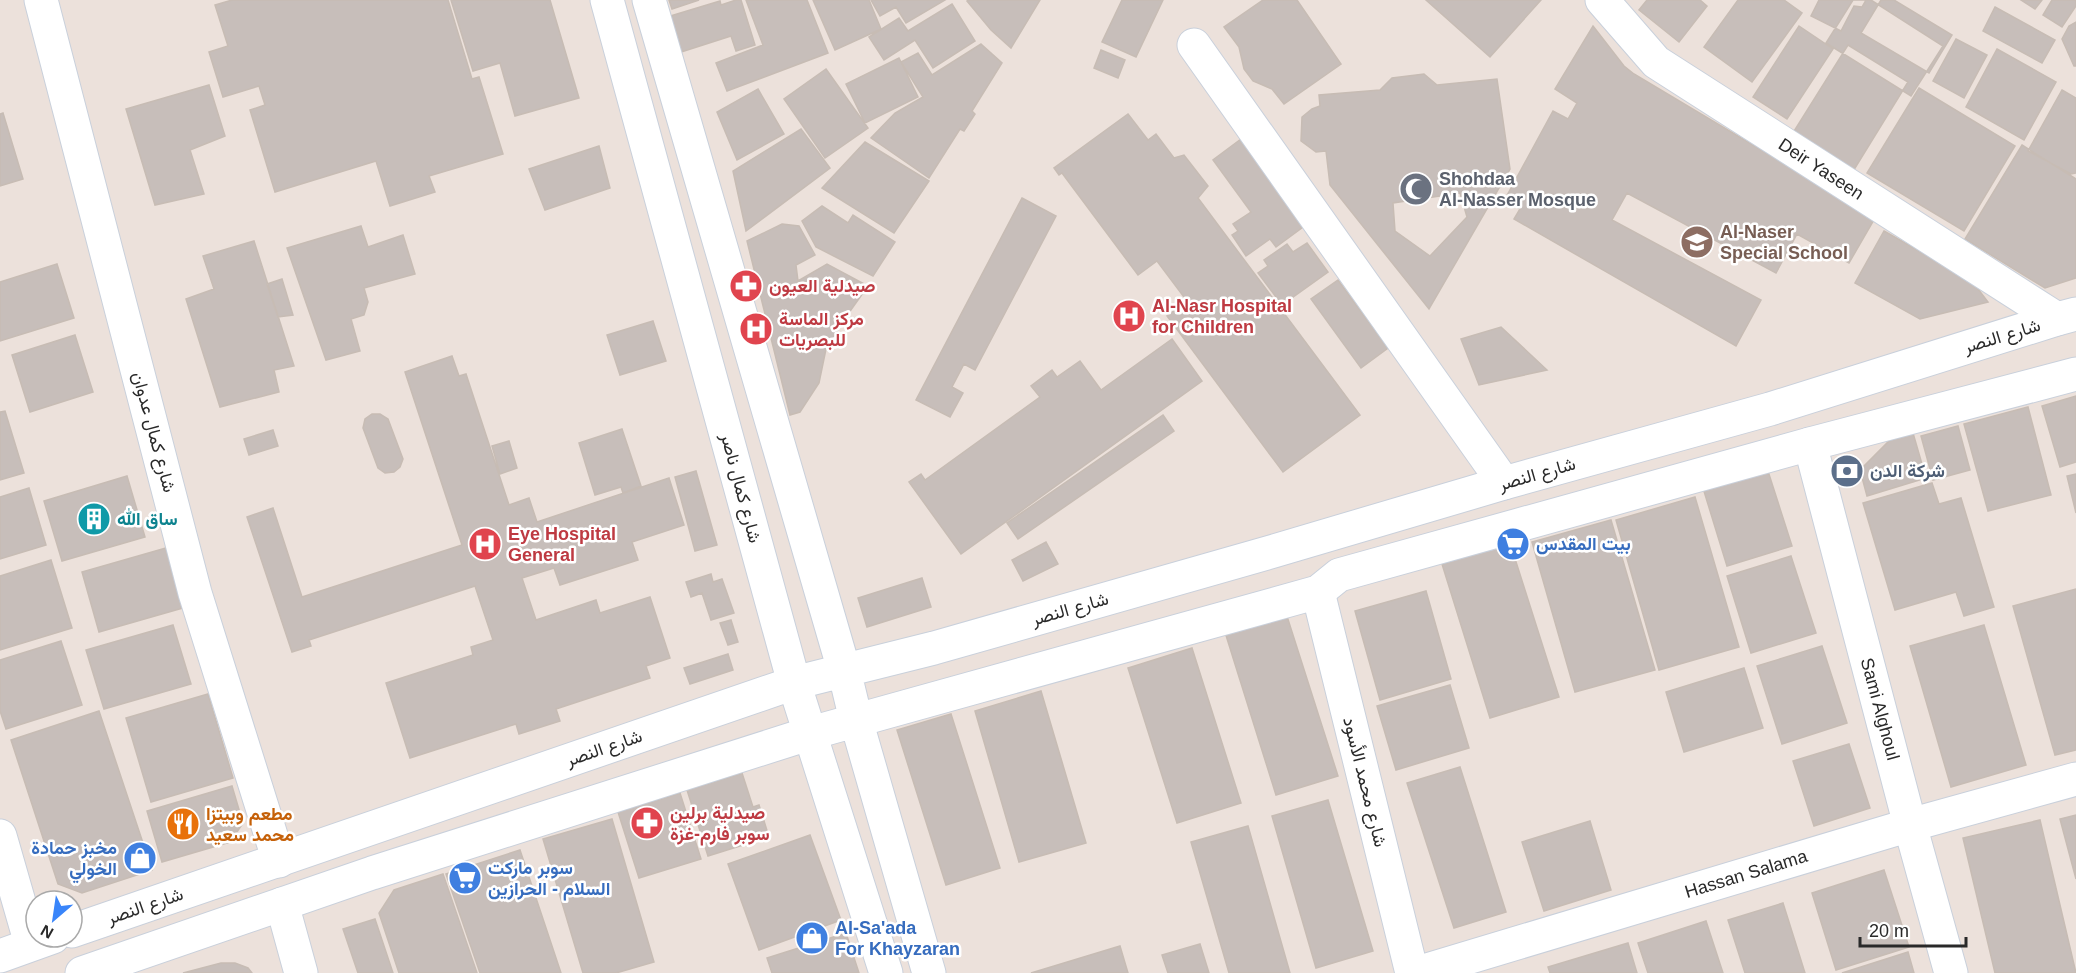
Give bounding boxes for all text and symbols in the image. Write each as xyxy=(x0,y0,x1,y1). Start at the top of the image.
street label: Deir Yaseen xyxy=(1775,134,1867,204)
place label: Shohdaa Al-Nasser Mosque xyxy=(1439,169,1596,210)
mosque icon: Shohdaa Al-Nasser Mosque xyxy=(1398,171,1434,207)
place label: Al-Naser Special School xyxy=(1720,222,1848,263)
school or university icon: Al-Naser Special School xyxy=(1679,224,1715,260)
pharmacy icon: صيدلية العيون xyxy=(728,268,764,304)
place label: صيدلية العيون xyxy=(769,276,876,297)
place label: Al-Nasr Hospital for Children xyxy=(1152,296,1292,337)
hospital icon: Al-Nasr Hospital for Children xyxy=(1111,298,1147,334)
place label: مركز الماسة للبصريات xyxy=(779,309,864,351)
hospital icon: مركز الماسة للبصريات xyxy=(738,311,774,347)
street label: شارع النصر xyxy=(1960,315,2043,359)
street label: شارع كمال عدوان xyxy=(126,369,180,495)
street label: شارع كمال ناصر xyxy=(715,430,765,545)
street label: شارع النصر xyxy=(1495,453,1578,497)
bank icon: شركة الدن xyxy=(1829,453,1865,489)
place label: شركة الدن xyxy=(1870,461,1945,482)
building icon: ساق الله xyxy=(76,501,112,537)
place label: ساق الله xyxy=(117,508,178,529)
place label: Eye Hospital General xyxy=(508,524,616,565)
hospital icon: Eye Hospital General xyxy=(467,526,503,562)
supermarket icon: بيت المقدس xyxy=(1495,526,1531,562)
place label: بيت المقدس xyxy=(1536,534,1631,555)
street label: شارع النصر xyxy=(1028,588,1111,632)
street label: Sami Alghoul xyxy=(1857,656,1903,762)
street label: شارع محمد الأسود xyxy=(1337,715,1391,850)
street label: شارع النصر xyxy=(562,726,645,773)
place label: صيدلية برلين سوبر فارم-غزة xyxy=(670,803,770,846)
place label: مطعم وبيتزا محمد سعيد xyxy=(206,804,294,846)
pharmacy icon: صيدلية برلين سوبر فارم-غزة xyxy=(629,805,665,841)
restaurant icon: مطعم وبيتزا محمد سعيد xyxy=(165,806,201,842)
place label: مخبز حمادة الخولي xyxy=(31,838,117,884)
shop icon: مخبز حمادة الخولي xyxy=(122,840,158,876)
street label: Hassan Salama xyxy=(1682,846,1811,902)
place label: سوبر ماركت السلام - الحرازين xyxy=(488,858,610,901)
supermarket icon: سوبر ماركت السلام - الحرازين xyxy=(447,860,483,896)
street label: شارع النصر xyxy=(103,884,186,931)
north arrow xyxy=(24,889,84,949)
scale bar xyxy=(1860,910,1966,948)
place label: Al-Sa'ada For Khayzaran xyxy=(835,918,960,959)
shop icon: Al-Sa'ada For Khayzaran xyxy=(794,920,830,956)
text: N xyxy=(38,921,56,942)
text: 20 m xyxy=(1869,921,1909,941)

